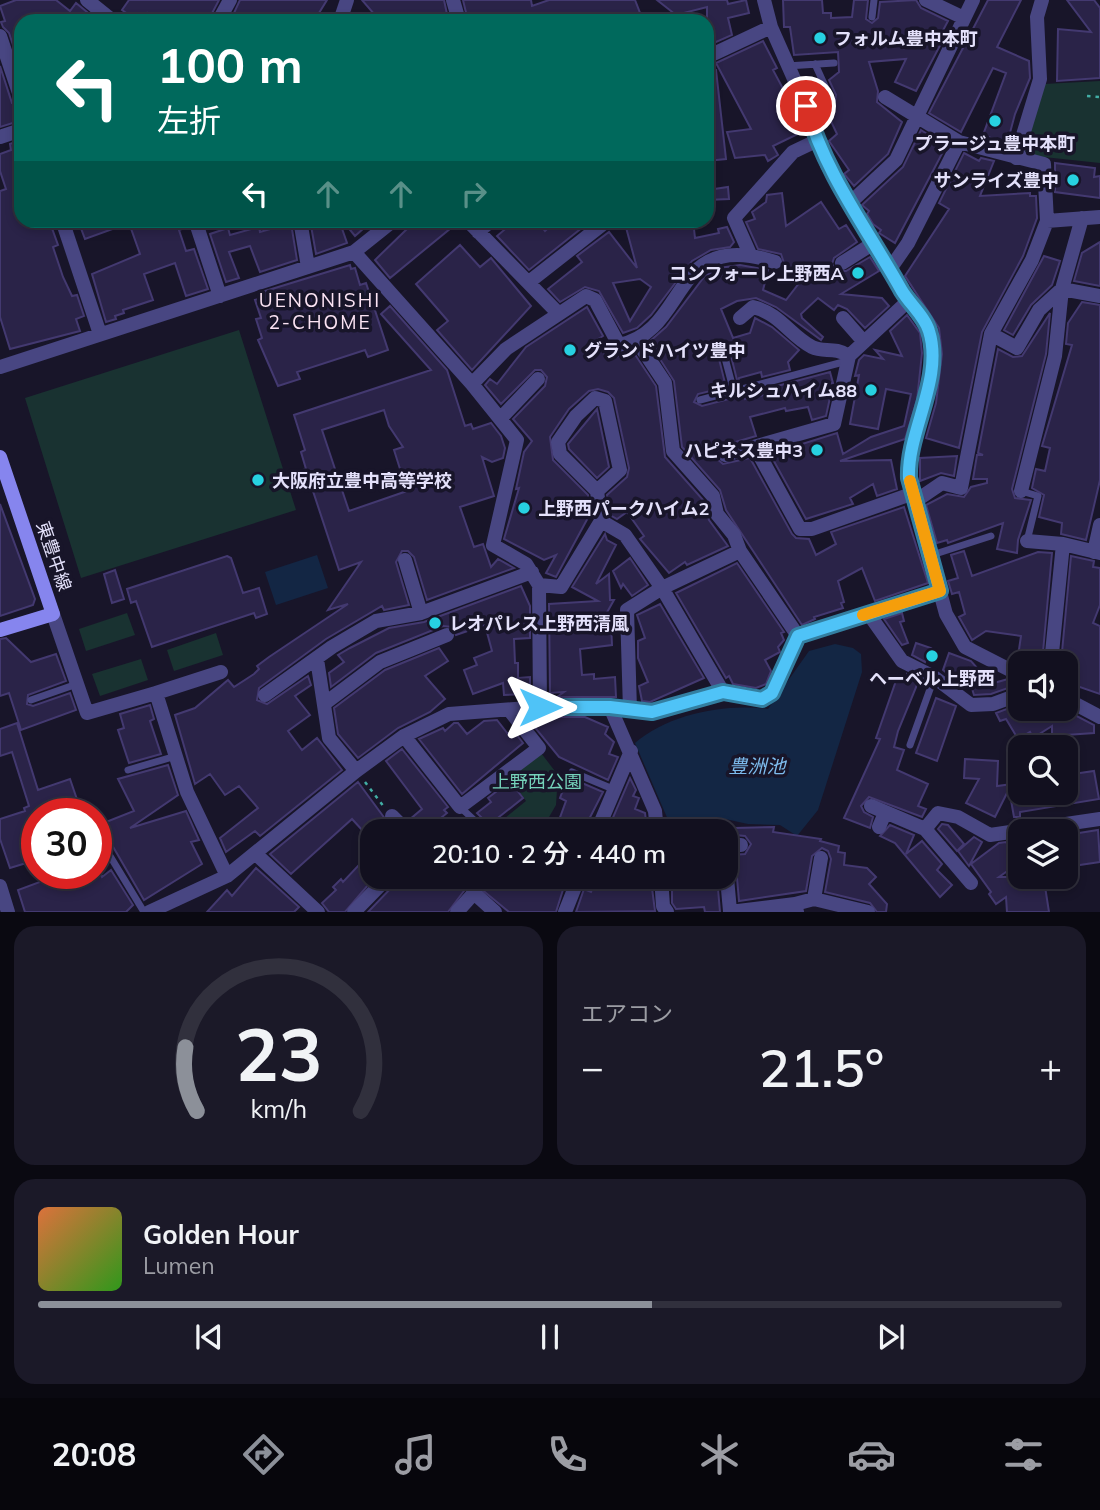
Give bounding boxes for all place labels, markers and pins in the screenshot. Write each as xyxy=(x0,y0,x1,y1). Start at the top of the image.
place label: フォルム豊中本町 xyxy=(834,27,978,50)
marker: フォルム豊中本町 xyxy=(812,30,828,46)
pin xyxy=(776,76,836,136)
marker: プラージュ豊中本町 xyxy=(987,113,1003,129)
place label: プラージュ豊中本町 xyxy=(915,132,1075,155)
place label: サンライズ豊中 xyxy=(934,169,1059,192)
marker: サンライズ豊中 xyxy=(1065,172,1081,188)
place label: コンフォーレ上野西A xyxy=(669,262,844,285)
marker: コンフォーレ上野西A xyxy=(850,265,866,281)
place label: グランドハイツ豊中 xyxy=(584,339,746,362)
marker: グランドハイツ豊中 xyxy=(562,342,578,358)
place label: キルシュハイム88 xyxy=(710,379,857,402)
marker: キルシュハイム88 xyxy=(863,382,879,398)
place label: ハピネス豊中3 xyxy=(684,439,803,462)
marker: ハピネス豊中3 xyxy=(809,442,825,458)
place label: 大阪府立豊中高等学校 xyxy=(272,469,452,492)
marker: 大阪府立豊中高等学校 xyxy=(250,472,266,488)
place label: 上野西パークハイム2 xyxy=(538,497,709,520)
marker: 上野西パークハイム2 xyxy=(516,500,532,516)
place label: レオパレス上野西清風 xyxy=(449,612,629,635)
marker: レオパレス上野西清風 xyxy=(427,615,443,631)
marker: ヘーベル上野西 xyxy=(924,648,940,664)
place label: ヘーベル上野西 xyxy=(869,667,995,690)

